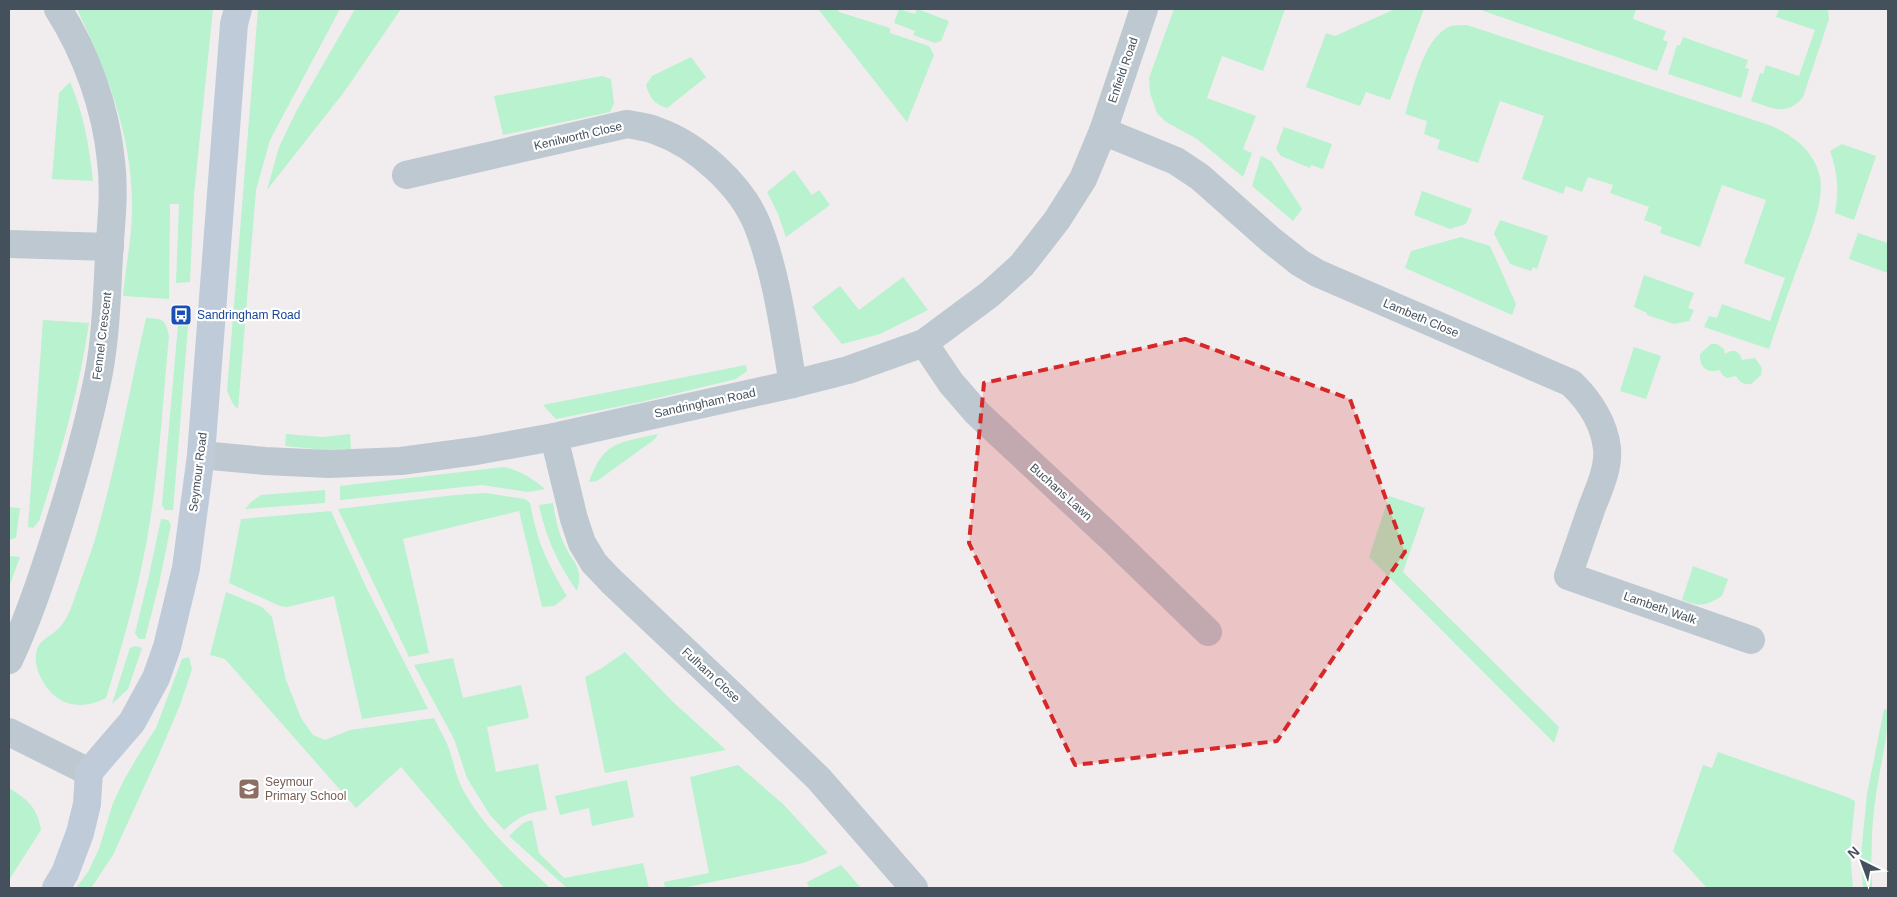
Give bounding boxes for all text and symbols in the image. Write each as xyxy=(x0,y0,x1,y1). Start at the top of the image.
street label: Enfield Road xyxy=(1105,35,1141,105)
street label: Kenilworth Close xyxy=(533,119,624,153)
street label: Fennel Crescent xyxy=(90,291,114,381)
street label: Lambeth Close xyxy=(1381,296,1461,340)
bus stop icon: Sandringham Road xyxy=(169,303,193,327)
place label: Sandringham Road xyxy=(197,308,300,322)
street label: Sandringham Road xyxy=(653,385,757,421)
street label: Seymour Road xyxy=(186,431,210,513)
street label: Buchans Lawn xyxy=(1027,460,1095,524)
street label: Lambeth Walk xyxy=(1622,589,1699,627)
street label: Fulham Close xyxy=(679,645,743,706)
place label: Seymour Primary School xyxy=(265,775,346,803)
school or university icon: Seymour Primary School xyxy=(237,777,261,801)
north arrow xyxy=(1837,837,1887,887)
text: N xyxy=(1844,843,1862,862)

